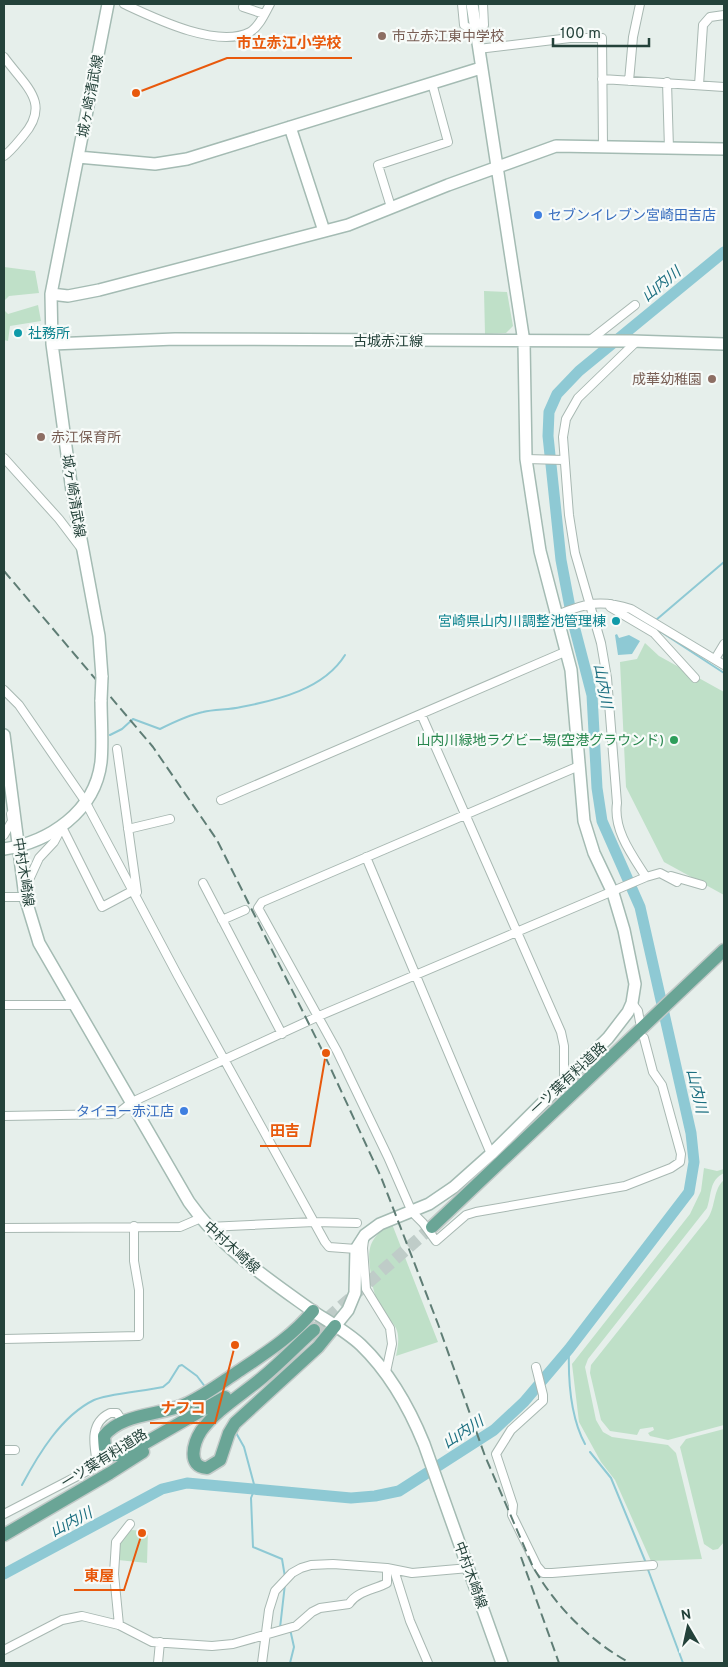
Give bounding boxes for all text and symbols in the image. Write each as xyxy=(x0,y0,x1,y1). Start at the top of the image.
scale bar xyxy=(553,15,649,47)
text: 100 m xyxy=(560,25,601,44)
callout: 市立赤江小学校 xyxy=(227,28,352,58)
place label: 市立赤江東中学校 xyxy=(392,29,504,46)
marker: 市立赤江東中学校 xyxy=(376,30,388,42)
text: 市立赤江小学校 xyxy=(236,35,342,54)
street label: 城ヶ崎清武線 xyxy=(75,53,108,139)
place label: セブンイレブン宮崎田吉店 xyxy=(548,207,716,225)
marker: セブンイレブン宮崎田吉店 xyxy=(532,209,544,221)
water label: 山内川 xyxy=(638,262,687,307)
place label: 社務所 xyxy=(28,326,70,343)
marker: 社務所 xyxy=(12,327,24,339)
street label: 古城赤江線 xyxy=(353,334,423,351)
place label: 成華幼稚園 xyxy=(632,372,702,389)
marker: 成華幼稚園 xyxy=(706,373,718,385)
place label: 赤江保育所 xyxy=(51,430,121,447)
marker: 赤江保育所 xyxy=(35,431,47,443)
street label: 城ヶ崎清武線 xyxy=(58,453,87,539)
place label: 宮崎県山内川調整池管理棟 xyxy=(438,613,606,631)
marker: 宮崎県山内川調整池管理棟 xyxy=(610,615,622,627)
water label: 山内川 xyxy=(588,662,615,712)
place label: 山内川緑地ラグビー場(空港グラウンド) xyxy=(416,733,664,750)
marker: 山内川緑地ラグビー場(空港グラウンド) xyxy=(668,734,680,746)
street label: 中村木崎線 xyxy=(9,836,37,908)
street label: 一ツ葉有料道路 xyxy=(527,1039,611,1119)
water label: 山内川 xyxy=(681,1067,710,1117)
place label: タイヨー赤江店 xyxy=(76,1104,174,1121)
marker: タイヨー赤江店 xyxy=(178,1105,190,1117)
callout: 田吉 xyxy=(260,1116,310,1146)
text: 田吉 xyxy=(270,1123,300,1142)
street label: 中村木崎線 xyxy=(199,1218,263,1278)
callout: ナフコ xyxy=(150,1393,215,1423)
text: ナフコ xyxy=(160,1400,206,1419)
water label: 山内川 xyxy=(440,1412,490,1453)
street label: 一ツ葉有料道路 xyxy=(58,1425,151,1492)
water label: 山内川 xyxy=(47,1503,98,1542)
street label: 中村木崎線 xyxy=(450,1539,490,1611)
callout: 東屋 xyxy=(74,1560,124,1590)
text: 東屋 xyxy=(84,1568,114,1587)
north arrow xyxy=(663,1602,713,1652)
text: N xyxy=(680,1606,693,1625)

